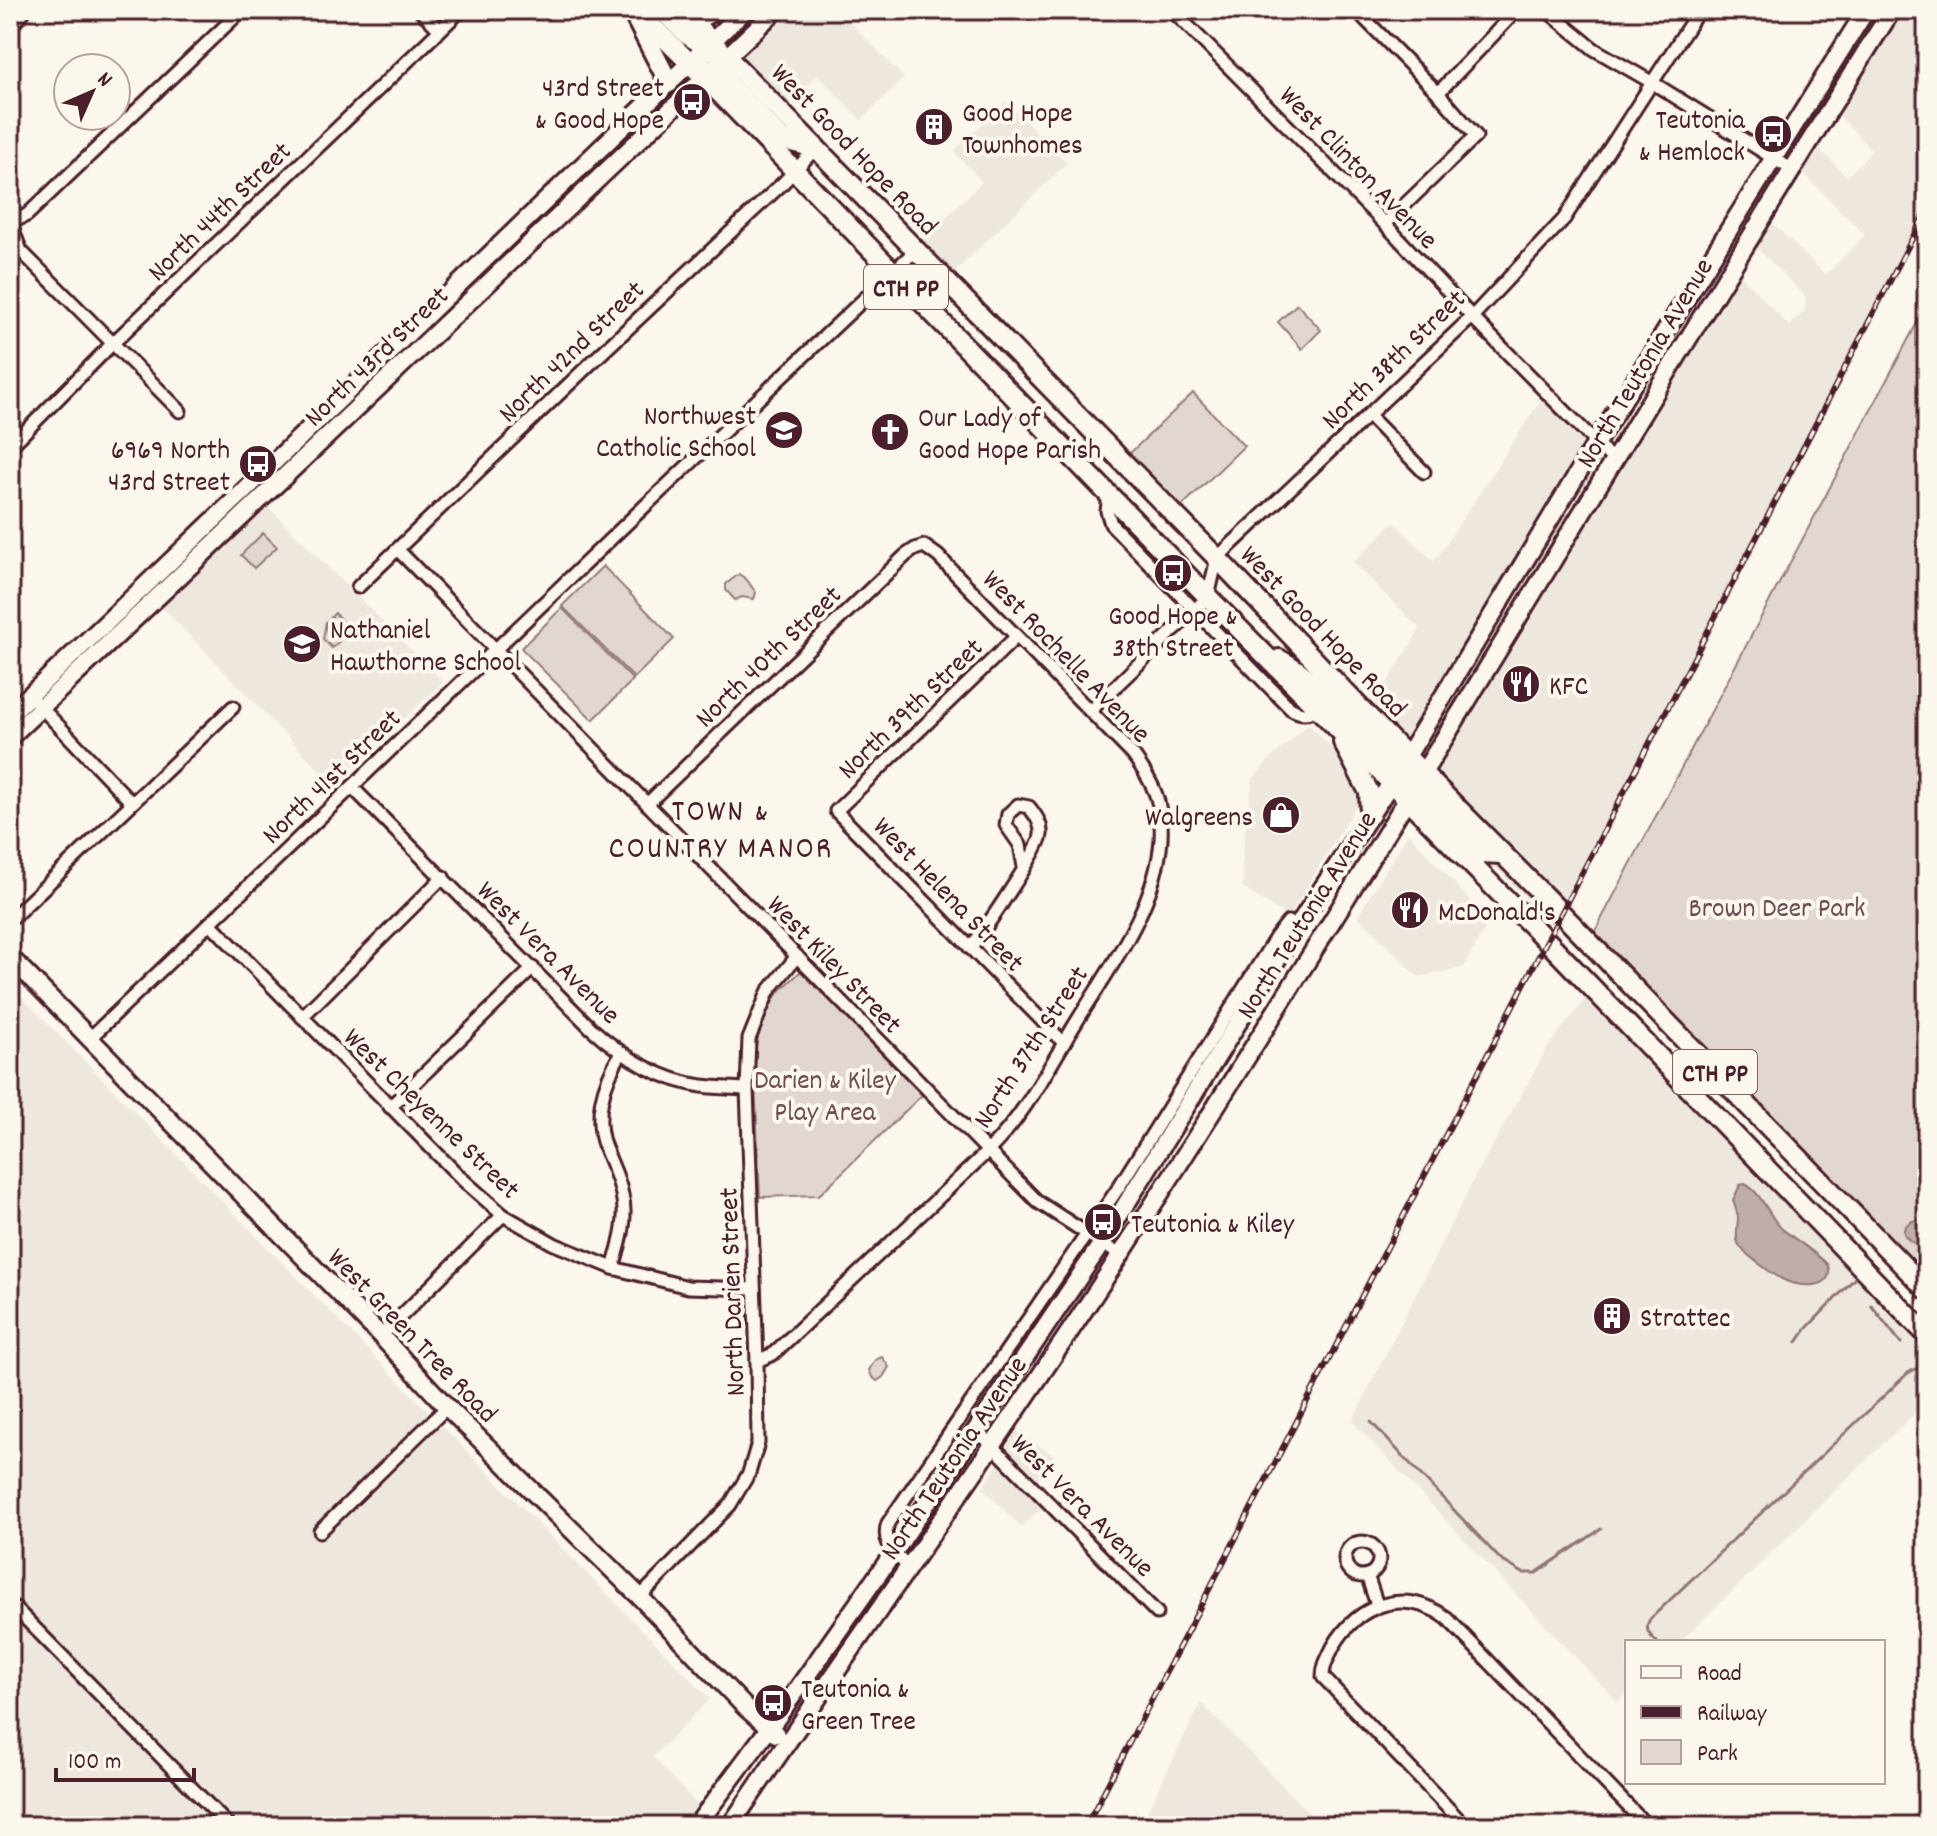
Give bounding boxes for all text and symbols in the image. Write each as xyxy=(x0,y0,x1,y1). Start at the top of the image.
north arrow xyxy=(52,52,132,132)
street label: West Good Hope Road xyxy=(759,56,945,247)
text: N xyxy=(89,66,119,95)
place label: 43rd Street & Good Hope xyxy=(535,71,664,143)
street label: West Clinton Avenue xyxy=(1268,79,1445,260)
bus stop icon: 43rd Street & Good Hope xyxy=(671,81,713,123)
place label: Good Hope Townhomes xyxy=(962,96,1083,168)
place label: Teutonia & Hemlock xyxy=(1639,103,1746,175)
building icon: Good Hope Townhomes xyxy=(913,106,955,148)
bus stop icon: Teutonia & Hemlock xyxy=(1752,113,1794,155)
street label: North 44th Street xyxy=(140,134,303,293)
street label: North Teutonia Avenue xyxy=(1569,252,1726,477)
road number: CTH PP xyxy=(864,265,948,309)
street label: North 42nd Street xyxy=(491,273,656,434)
street label: North 43rd Street xyxy=(297,279,460,438)
street label: North 38th Street xyxy=(1314,282,1477,441)
place label: Northwest Catholic School xyxy=(596,399,756,471)
place label: Our Lady of Good Hope Parish xyxy=(918,401,1101,473)
school or university icon: Northwest Catholic School xyxy=(763,409,805,451)
church icon: Our Lady of Good Hope Parish xyxy=(869,411,911,453)
place label: 6969 North 43rd Street xyxy=(108,433,230,505)
bus stop icon: 6969 North 43rd Street xyxy=(237,443,279,485)
street label: West Good Hope Road xyxy=(1228,538,1414,729)
bus stop icon: Good Hope & 38th Street xyxy=(1152,552,1194,594)
street label: West Rochelle Avenue xyxy=(971,563,1158,754)
street label: North 40th Street xyxy=(688,578,853,739)
place label: Good Hope & 38th Street xyxy=(1108,599,1238,671)
place label: Nathaniel Hawthorne School xyxy=(330,613,522,685)
school or university icon: Nathaniel Hawthorne School xyxy=(281,623,323,665)
street label: North 39th Street xyxy=(831,631,994,791)
restaurant icon: KFC xyxy=(1500,663,1542,705)
place label: KFC xyxy=(1549,669,1588,709)
street label: North 41st Street xyxy=(255,701,412,856)
district label: TOWN & COUNTRY MANOR xyxy=(609,791,833,874)
shop icon: Walgreens xyxy=(1260,794,1302,836)
place label: Walgreens xyxy=(1145,800,1253,840)
street label: North Teutonia Avenue xyxy=(1229,805,1389,1029)
street label: West Helena Street xyxy=(861,810,1031,983)
street label: West Vera Avenue xyxy=(465,873,628,1036)
street label: West Kiley Street xyxy=(756,888,909,1045)
restaurant icon: McDonald's xyxy=(1389,889,1431,931)
park label: Brown Deer Park xyxy=(1688,891,1866,931)
place label: McDonald's xyxy=(1438,895,1556,935)
street label: North 37th Street xyxy=(965,959,1101,1138)
street label: West Cheyenne Street xyxy=(332,1021,527,1211)
road number: CTH PP xyxy=(1673,1050,1757,1094)
park label: Darien & Kiley Play Area xyxy=(754,1063,897,1135)
street label: North Darien Street xyxy=(711,1187,759,1397)
bus stop icon: Teutonia & Kiley xyxy=(1082,1201,1124,1243)
place label: Teutonia & Kiley xyxy=(1131,1207,1295,1247)
street label: West Green Tree Road xyxy=(316,1241,505,1434)
building icon: Strattec xyxy=(1591,1295,1633,1337)
place label: Strattec xyxy=(1640,1301,1730,1341)
street label: North Teutonia Avenue xyxy=(873,1350,1040,1570)
street label: West Vera Avenue xyxy=(999,1426,1162,1589)
legend xyxy=(1625,1640,1885,1784)
text: Road xyxy=(1697,1658,1742,1692)
place label: Teutonia & Green Tree xyxy=(801,1672,916,1744)
bus stop icon: Teutonia & Green Tree xyxy=(752,1682,794,1724)
text: Railway xyxy=(1697,1698,1768,1732)
scale bar xyxy=(56,1732,194,1782)
text: Park xyxy=(1697,1738,1738,1772)
text: 100 m xyxy=(68,1746,121,1780)

